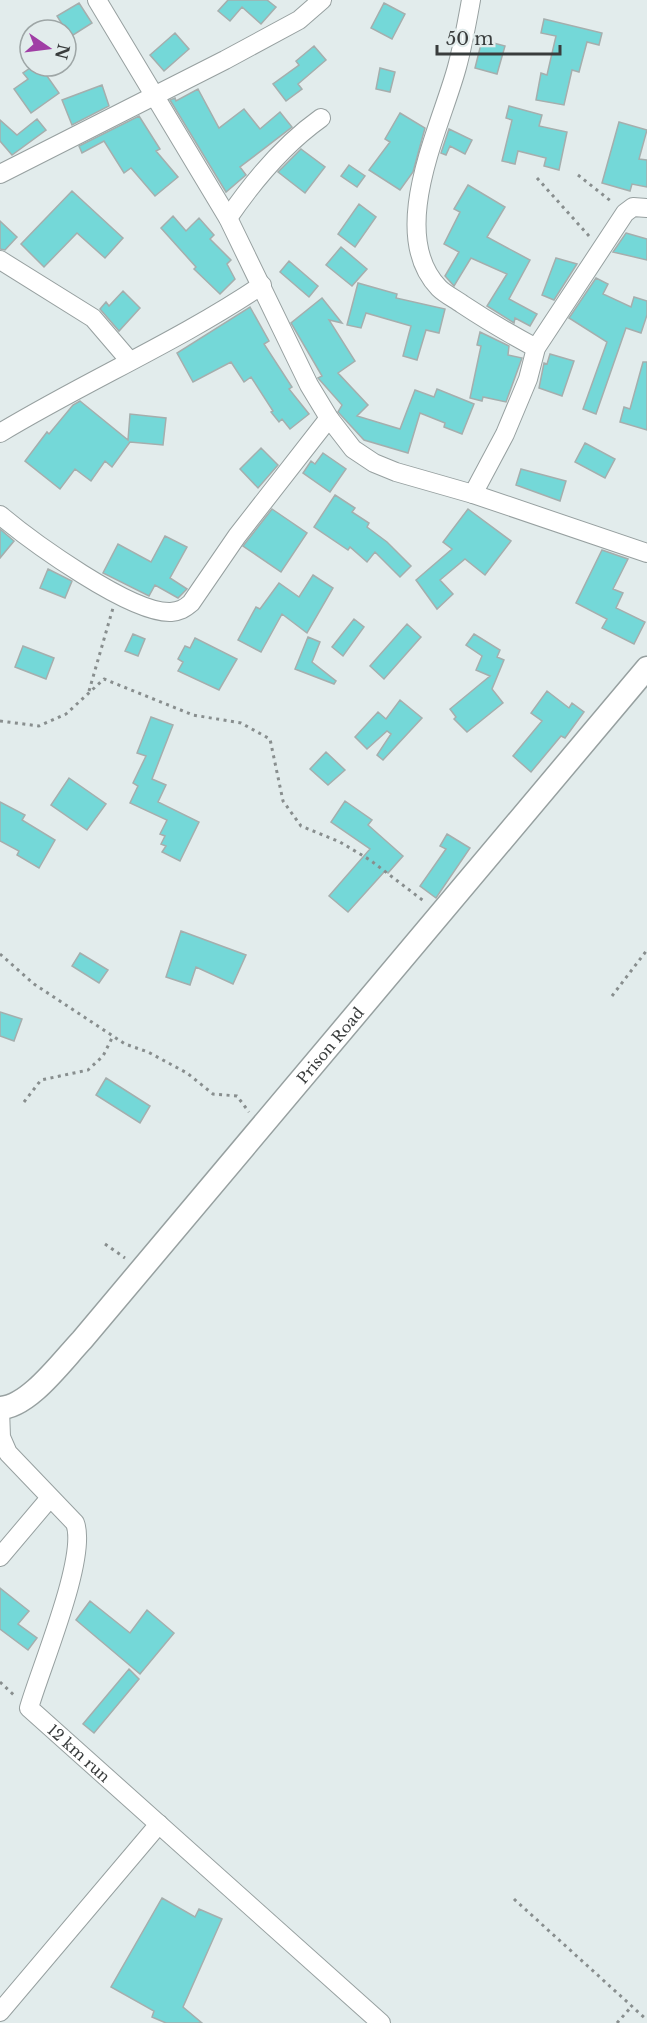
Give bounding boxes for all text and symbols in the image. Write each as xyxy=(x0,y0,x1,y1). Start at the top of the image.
north arrow xyxy=(18,18,78,78)
scale bar xyxy=(437,18,560,56)
text: 50 m xyxy=(446,28,494,50)
text: N xyxy=(51,42,74,61)
street label: Prison Road xyxy=(292,1003,367,1087)
street label: 12 km run xyxy=(44,1720,114,1786)

